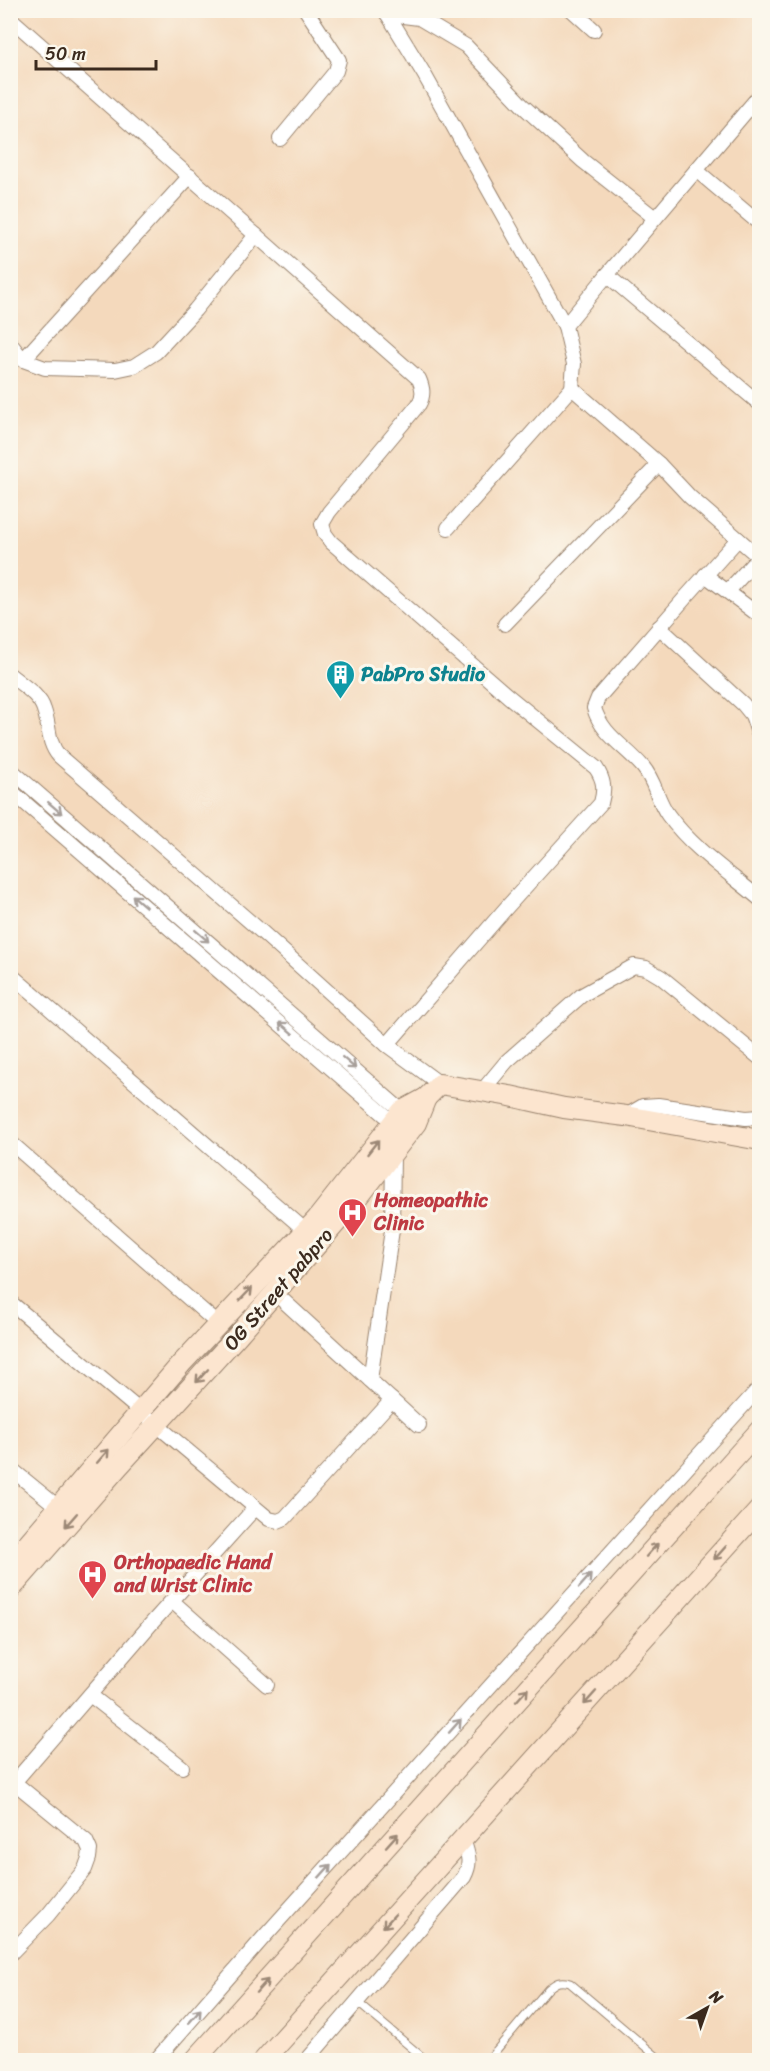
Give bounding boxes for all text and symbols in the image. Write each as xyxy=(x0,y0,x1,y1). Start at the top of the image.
scale bar xyxy=(36,33,156,71)
text: 50 m xyxy=(45,38,86,70)
place label: PabPro Studio xyxy=(361,657,486,692)
building icon: PabPro Studio xyxy=(324,658,356,700)
one-way arrow xyxy=(47,801,62,815)
one-way arrow xyxy=(131,894,146,908)
one-way arrow xyxy=(194,929,209,943)
one-way arrow xyxy=(278,1022,294,1035)
one-way arrow xyxy=(341,1057,357,1070)
one-way arrow xyxy=(367,1139,380,1155)
place label: Homeopathic Clinic xyxy=(373,1183,489,1241)
hospital icon: Homeopathic Clinic xyxy=(337,1196,369,1238)
street label: OG Street pabpro xyxy=(215,1220,342,1359)
one-way arrow xyxy=(239,1287,253,1302)
one-way arrow xyxy=(195,1368,209,1383)
one-way arrow xyxy=(96,1449,110,1464)
one-way arrow xyxy=(64,1513,78,1528)
one-way arrow xyxy=(645,1542,659,1557)
place label: Orthopaedic Hand and Wrist Clinic xyxy=(113,1545,273,1603)
one-way arrow xyxy=(713,1545,727,1560)
hospital icon: Orthopaedic Hand and Wrist Clinic xyxy=(77,1558,109,1600)
one-way arrow xyxy=(578,1574,592,1589)
one-way arrow xyxy=(515,1688,529,1703)
one-way arrow xyxy=(583,1690,597,1705)
one-way arrow xyxy=(448,1719,462,1734)
one-way arrow xyxy=(385,1833,399,1848)
one-way arrow xyxy=(318,1864,332,1879)
one-way arrow xyxy=(382,1913,396,1928)
one-way arrow xyxy=(255,1978,269,1993)
north arrow xyxy=(677,1978,737,2038)
text: N xyxy=(702,1982,731,2012)
one-way arrow xyxy=(188,2009,202,2024)

